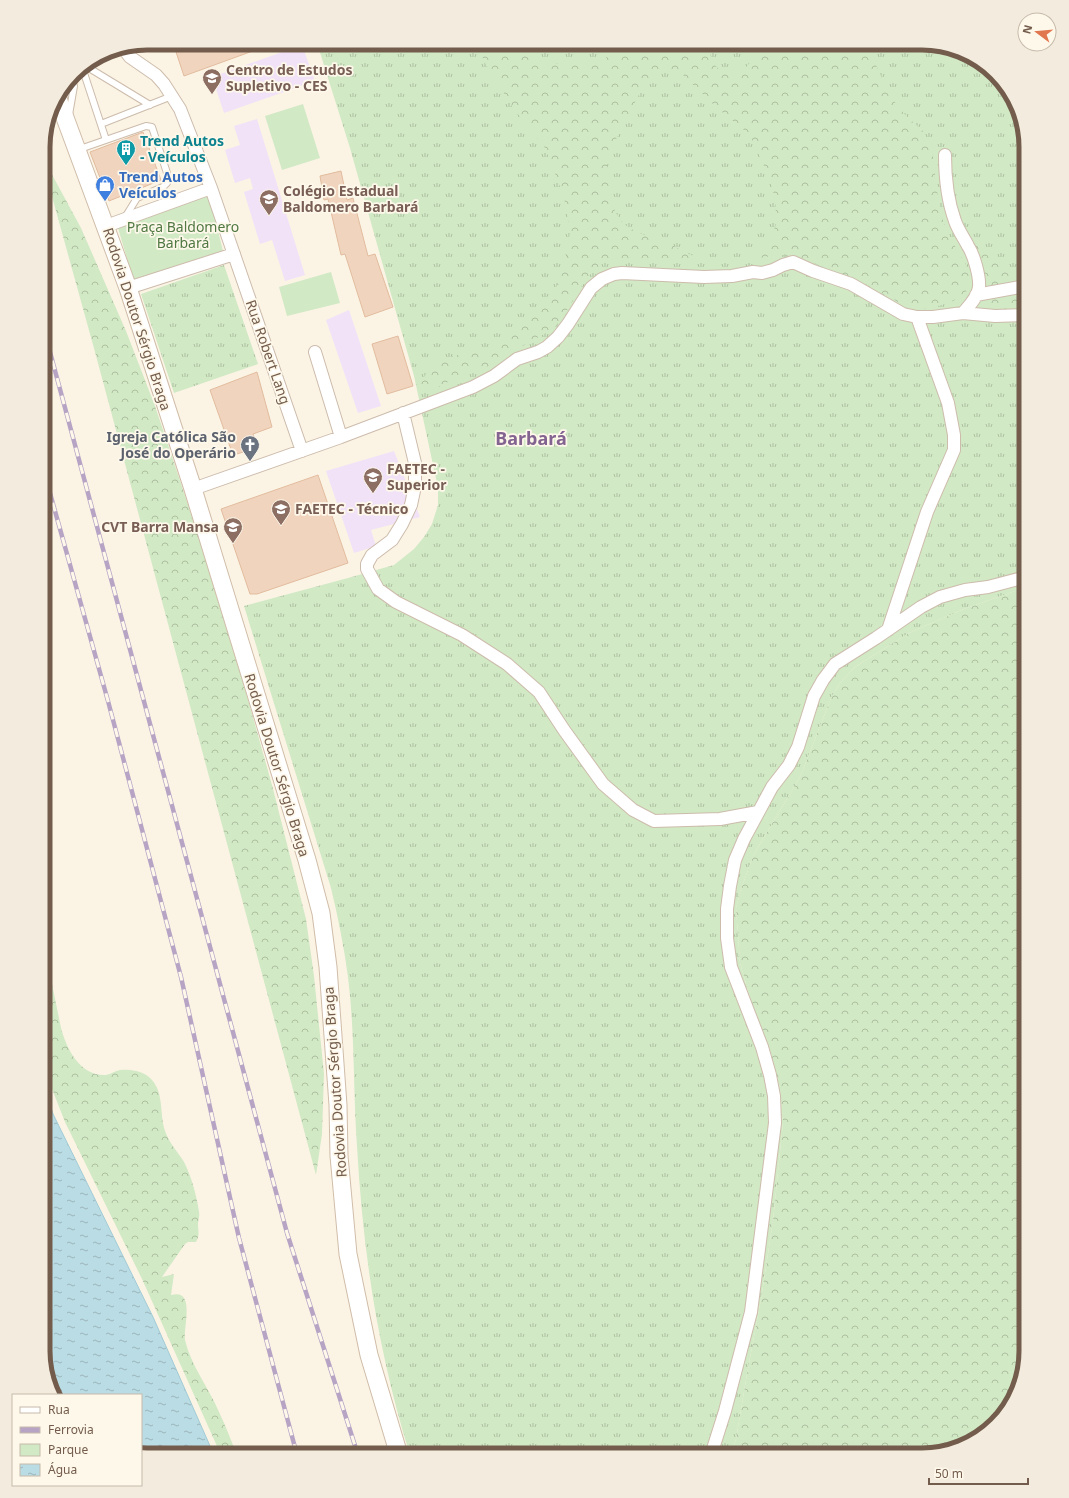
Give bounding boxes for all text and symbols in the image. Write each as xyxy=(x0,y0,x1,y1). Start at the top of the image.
north arrow xyxy=(1017,12,1057,52)
text: N xyxy=(1018,23,1035,35)
place label: Centro de Estudos Supletivo - CES xyxy=(226,60,352,95)
school or university icon: Centro de Estudos Supletivo - CES xyxy=(201,67,223,95)
place label: Trend Autos - Veículos xyxy=(140,131,224,166)
building icon: Trend Autos - Veículos xyxy=(115,138,137,166)
place label: Trend Autos Veículos xyxy=(119,167,203,202)
shop icon: Trend Autos Veículos xyxy=(94,174,116,202)
place label: Colégio Estadual Baldomero Barbará xyxy=(283,181,418,216)
school or university icon: Colégio Estadual Baldomero Barbará xyxy=(258,188,280,216)
park label: Praça Baldomero Barbará xyxy=(127,217,239,252)
street label: Rodovia Doutor Sérgio Braga xyxy=(99,225,176,413)
street label: Rua Robert Lang xyxy=(242,297,295,407)
district label: Barbará xyxy=(495,426,567,450)
place label: Igreja Católica São José do Operário xyxy=(107,427,236,462)
church icon: Igreja Católica São José do Operário xyxy=(239,434,261,462)
place label: FAETEC - Superior xyxy=(387,459,447,494)
school or university icon: FAETEC - Superior xyxy=(362,466,384,494)
school or university icon: FAETEC - Técnico xyxy=(270,498,292,526)
place label: FAETEC - Técnico xyxy=(295,499,409,518)
school or university icon: CVT Barra Mansa xyxy=(222,516,244,544)
place label: CVT Barra Mansa xyxy=(101,517,219,536)
street label: Rodovia Doutor Sérgio Braga xyxy=(240,671,314,859)
street label: Rodovia Doutor Sérgio Braga xyxy=(318,986,351,1178)
legend xyxy=(12,1394,142,1486)
text: Rua xyxy=(48,1401,70,1418)
text: Ferrovia xyxy=(48,1421,94,1438)
text: Parque xyxy=(48,1441,89,1458)
scale bar xyxy=(929,1460,1028,1486)
text: Água xyxy=(48,1461,77,1478)
text: 50 m xyxy=(935,1465,963,1482)

